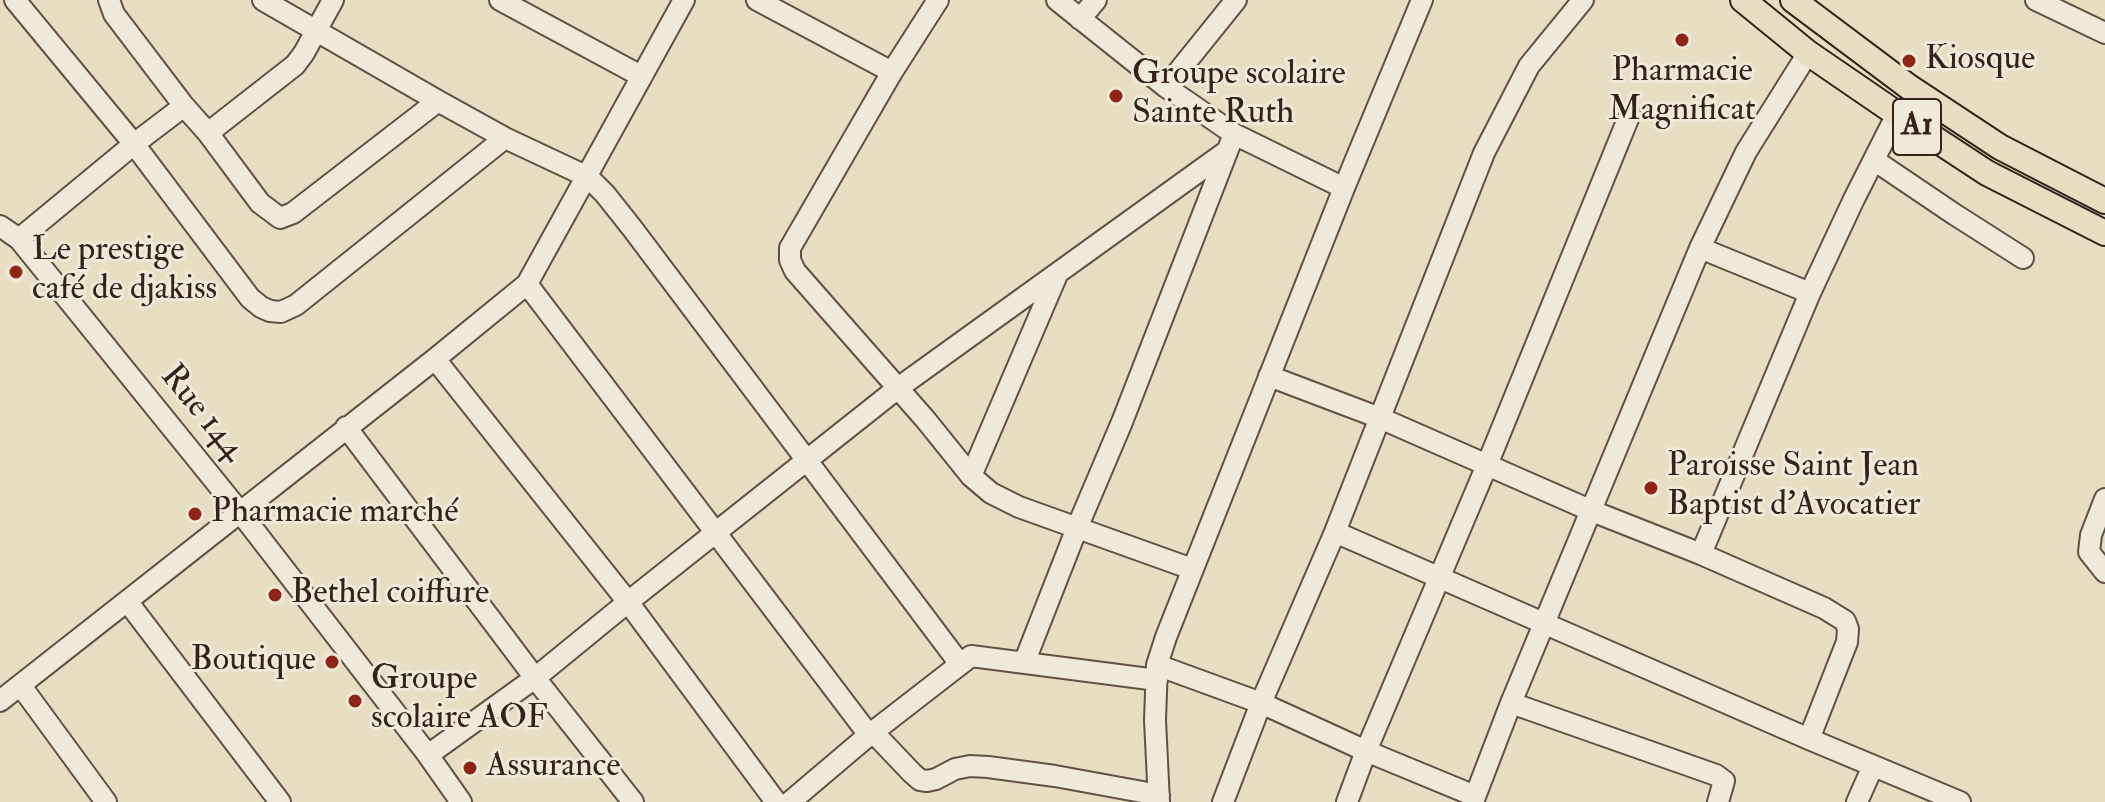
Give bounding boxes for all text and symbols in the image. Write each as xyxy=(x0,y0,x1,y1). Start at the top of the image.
marker: Pharmacie Magnificat xyxy=(1673,31,1691,49)
place label: Kiosque xyxy=(1925,41,2035,81)
marker: Kiosque xyxy=(1900,52,1918,70)
place label: Pharmacie Magnificat xyxy=(1608,53,1756,132)
place label: Groupe scolaire Sainte Ruth xyxy=(1132,56,1346,136)
marker: Groupe scolaire Sainte Ruth xyxy=(1107,87,1125,105)
road number: A1 xyxy=(1893,99,1941,155)
place label: Le prestige café de djakiss xyxy=(32,232,217,312)
marker: Le prestige café de djakiss xyxy=(7,263,25,281)
street label: Rue 144 xyxy=(150,358,252,470)
place label: Paroisse Saint Jean Baptist d’Avocatier xyxy=(1667,448,1921,528)
marker: Paroisse Saint Jean Baptist d’Avocatier xyxy=(1642,479,1660,497)
place label: Pharmacie marché xyxy=(211,494,458,534)
marker: Pharmacie marché xyxy=(186,505,204,523)
place label: Bethel coiffure xyxy=(291,575,489,615)
marker: Bethel coiffure xyxy=(266,586,284,604)
place label: Boutique xyxy=(190,642,316,682)
marker: Boutique xyxy=(323,653,341,671)
place label: Groupe scolaire AOF xyxy=(371,661,548,740)
marker: Groupe scolaire AOF xyxy=(346,692,364,710)
place label: Assurance xyxy=(486,748,621,788)
marker: Assurance xyxy=(461,759,479,777)

